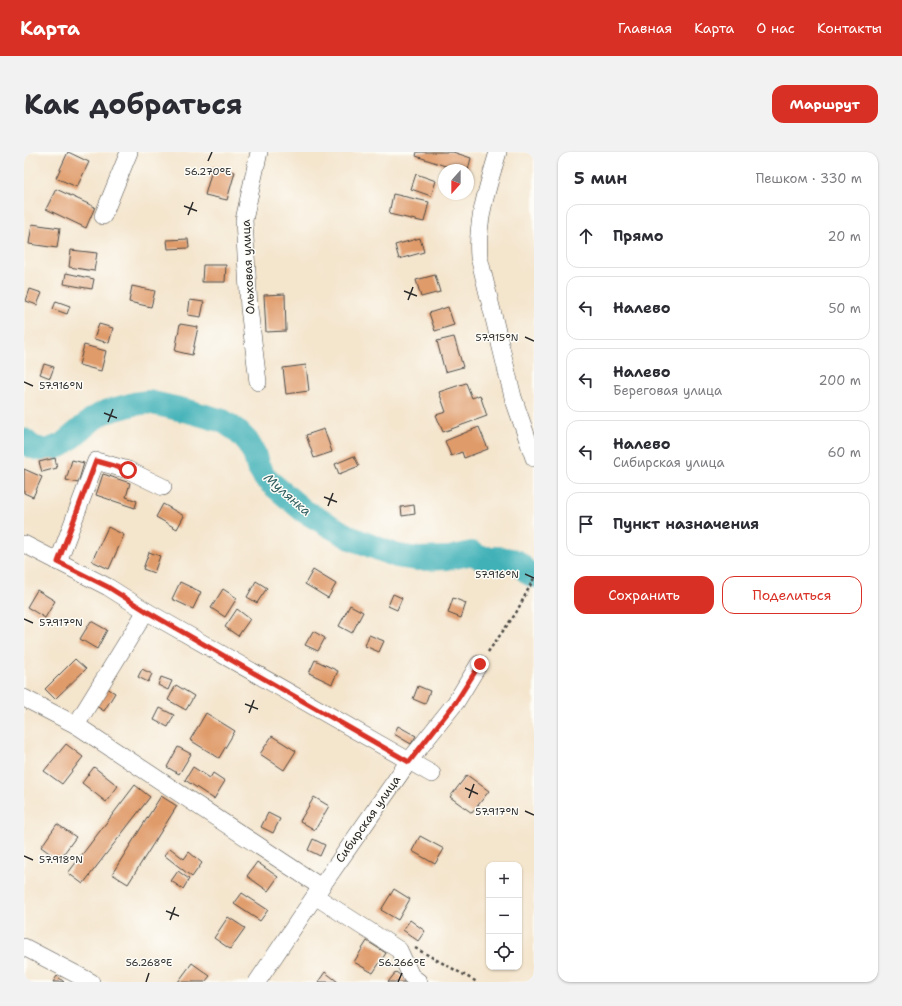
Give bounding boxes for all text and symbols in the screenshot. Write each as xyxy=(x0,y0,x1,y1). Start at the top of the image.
text: Карта xyxy=(20,16,80,41)
text: Главная xyxy=(618,19,672,37)
text: Карта xyxy=(694,19,734,37)
text: О нас xyxy=(756,19,795,37)
text: Контакты xyxy=(817,19,882,37)
text: Как добраться xyxy=(24,85,243,123)
button: Маршрут xyxy=(772,85,878,123)
north arrow xyxy=(438,164,474,200)
text: 56.270°E xyxy=(185,165,231,178)
text: 5 мин xyxy=(574,167,627,189)
text: Пешком · 330 m xyxy=(756,170,862,187)
street label: Ольховая улица xyxy=(237,219,258,315)
icon: ahead xyxy=(575,225,597,247)
text: Прямо xyxy=(613,226,663,246)
text: 20 m xyxy=(828,228,861,245)
icon: left xyxy=(575,297,597,319)
text: Налево xyxy=(613,298,671,318)
text: 50 m xyxy=(828,300,861,317)
text: 57.915°N xyxy=(476,331,518,344)
text: Налево xyxy=(613,362,671,382)
icon: left xyxy=(575,369,597,391)
text: 200 m xyxy=(819,372,861,389)
text: 57.916°N xyxy=(39,379,83,392)
text: Береговая улица xyxy=(613,382,722,399)
text: Налево xyxy=(613,434,671,454)
icon: left xyxy=(575,441,597,463)
text: 60 m xyxy=(828,444,861,461)
text: Сибирская улица xyxy=(613,454,725,471)
route start xyxy=(119,461,137,479)
water label: Мулянка xyxy=(260,469,315,520)
icon: arrive xyxy=(575,513,597,535)
text: Пункт назначения xyxy=(613,514,759,534)
text: 57.916°N xyxy=(475,568,519,581)
button: Сохранить xyxy=(574,576,714,614)
button: Поделиться xyxy=(722,576,862,614)
text: 57.917°N xyxy=(39,616,83,629)
route end xyxy=(471,655,489,673)
street label: Сибирская улица xyxy=(332,772,404,866)
text: 57.917°N xyxy=(475,805,519,818)
text: 57.918°N xyxy=(39,853,83,866)
map controls xyxy=(486,862,522,970)
button: + xyxy=(486,862,522,898)
button: − xyxy=(486,898,522,934)
button: locate xyxy=(486,934,522,970)
text: 56.268°E xyxy=(126,956,172,969)
text: 56.266°E xyxy=(379,956,425,969)

